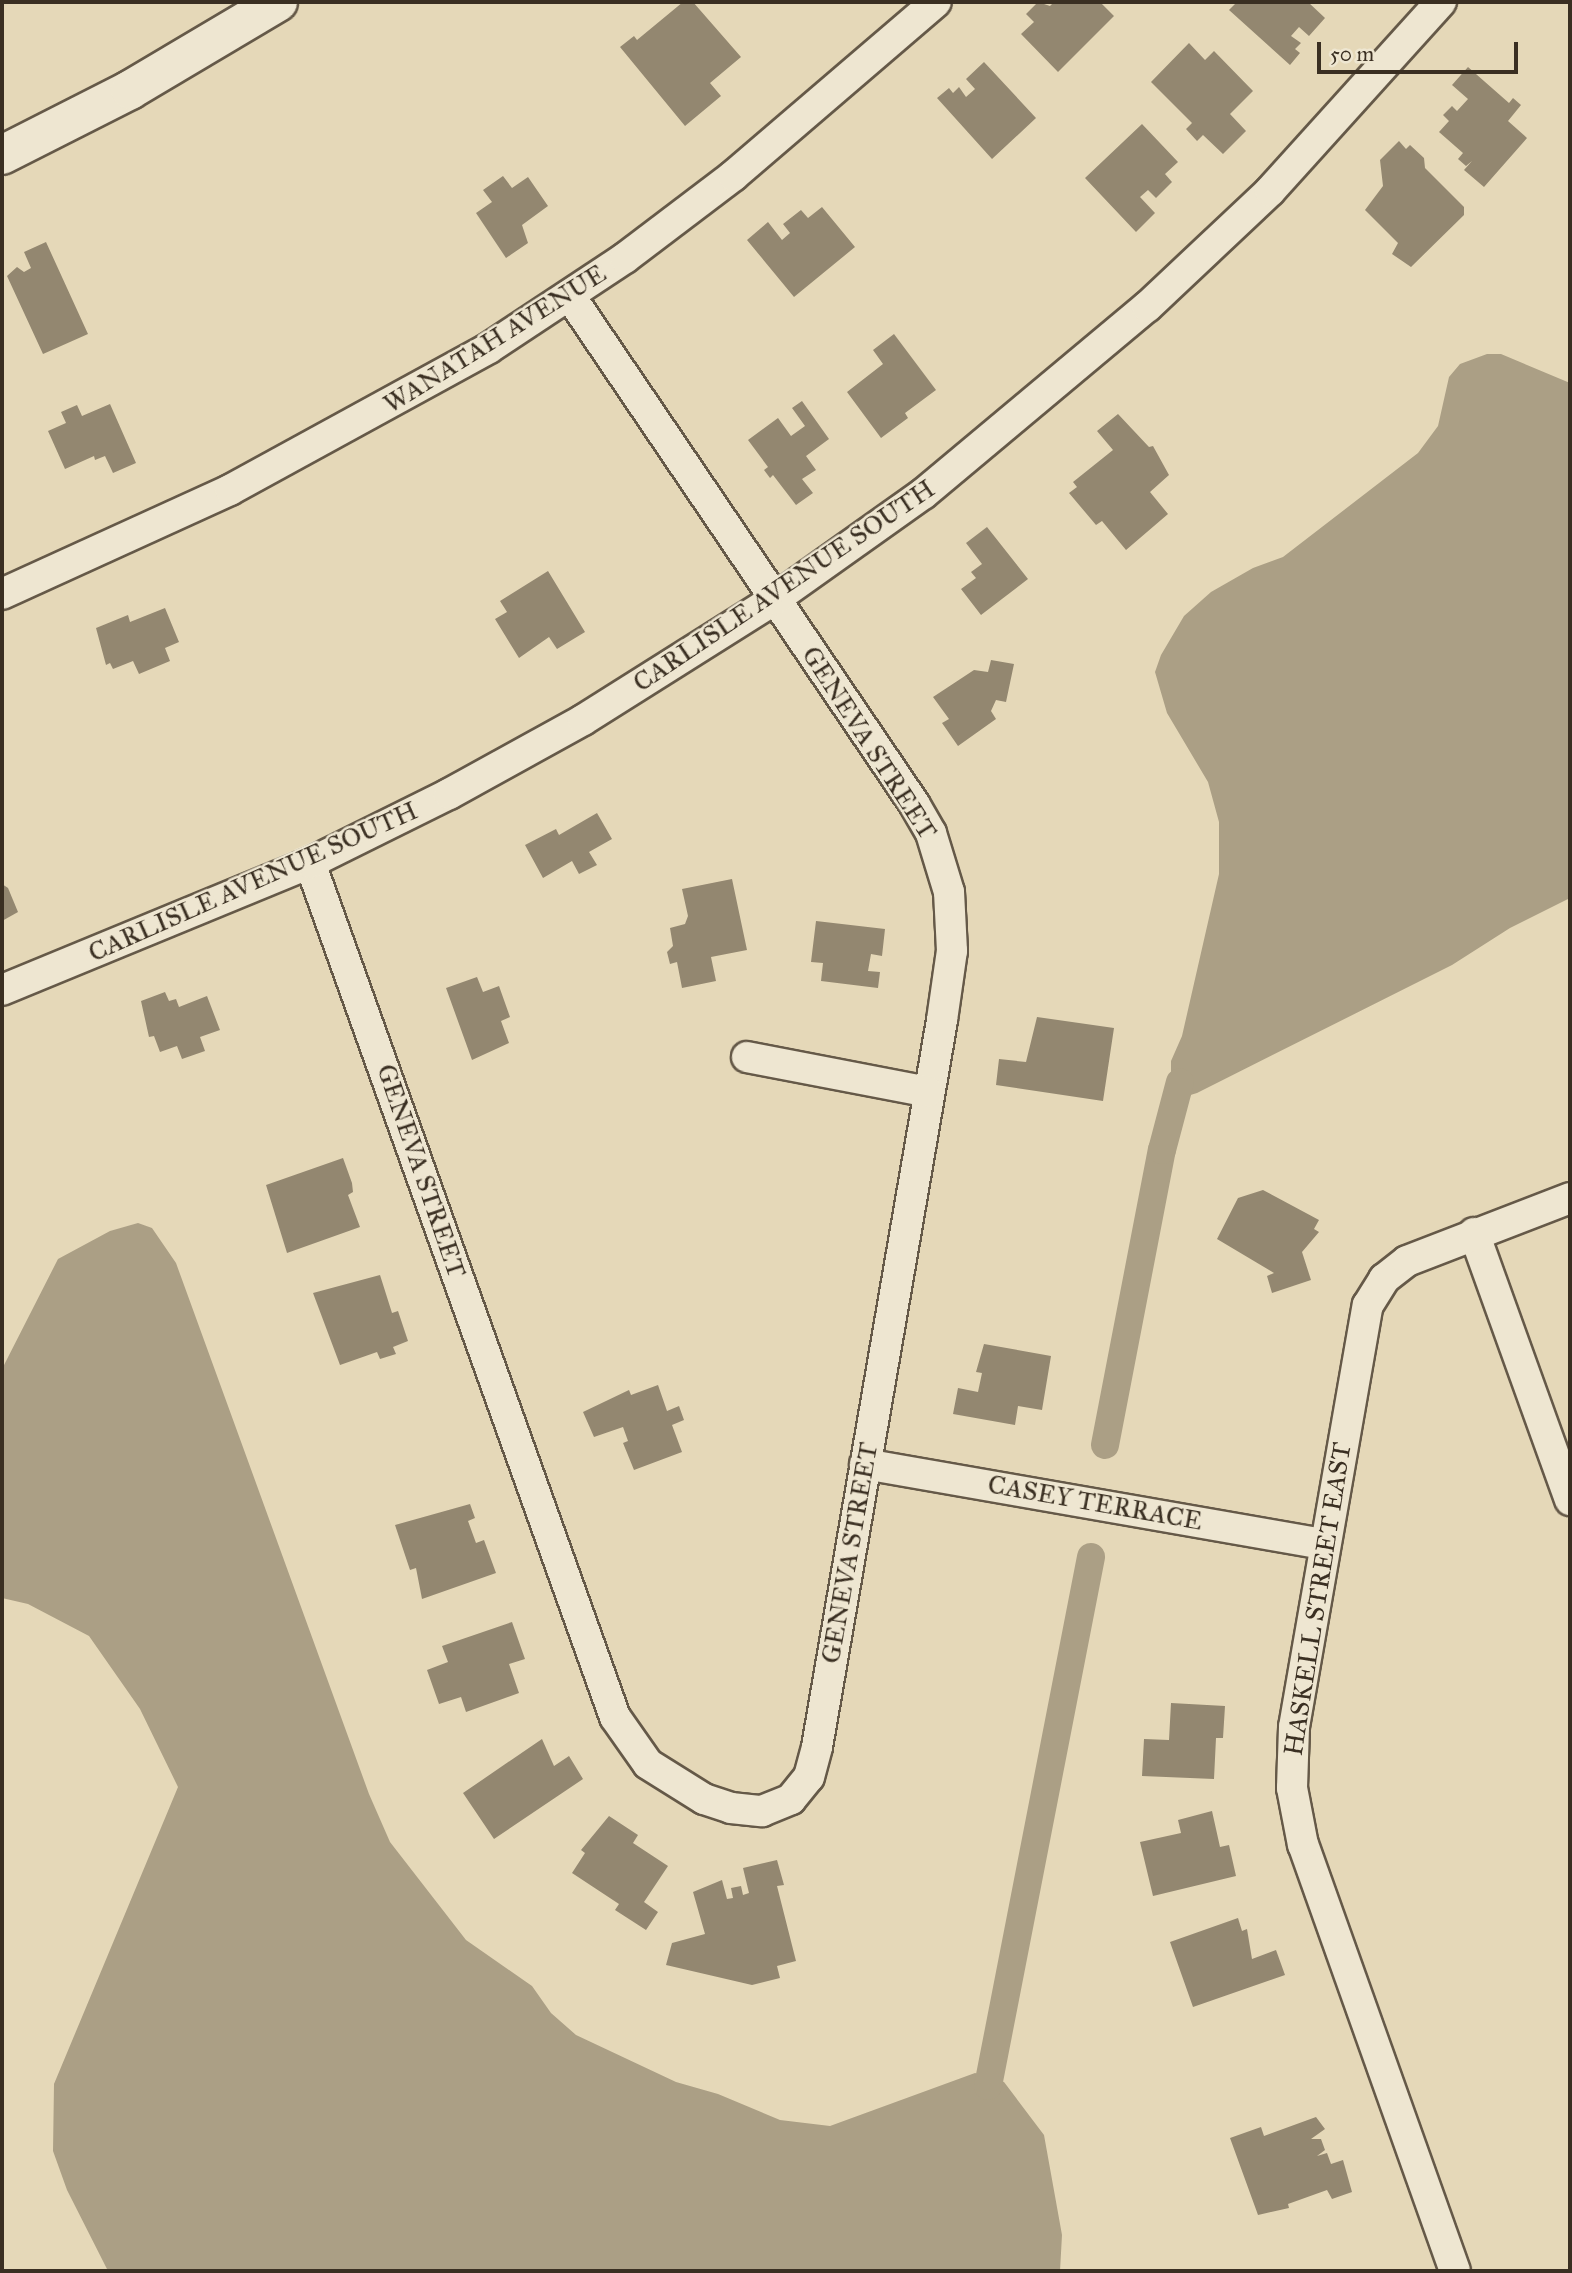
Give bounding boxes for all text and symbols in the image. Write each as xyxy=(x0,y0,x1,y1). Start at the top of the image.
scale bar xyxy=(1320,28,1521,72)
text: 50 m xyxy=(1330,41,1374,67)
street label: WANATAH AVENUE xyxy=(378,258,612,420)
street label: CARLISLE AVENUE SOUTH xyxy=(627,473,941,699)
street label: GENEVA STREET xyxy=(795,641,943,845)
street label: CARLISLE AVENUE SOUTH xyxy=(84,795,422,969)
street label: GENEVA STREET xyxy=(370,1060,472,1282)
street label: GENEVA STREET xyxy=(815,1440,885,1666)
street label: HASKELL STREET EAST xyxy=(1278,1440,1358,1758)
street label: CASEY TERRACE xyxy=(985,1469,1205,1537)

